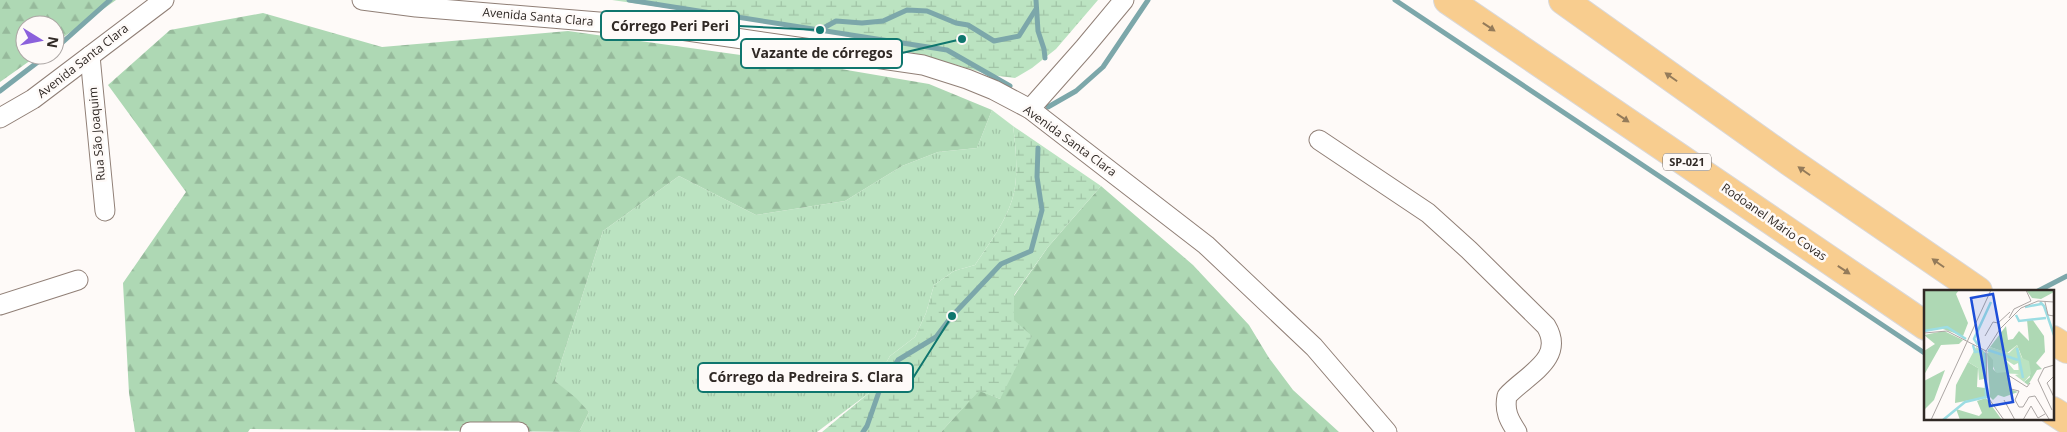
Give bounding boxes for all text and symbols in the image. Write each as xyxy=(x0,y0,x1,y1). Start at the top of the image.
street label: Avenida Santa Clara xyxy=(482,3,594,30)
callout: Córrego Peri Peri xyxy=(601,11,739,40)
north arrow xyxy=(15,15,65,65)
text: Córrego Peri Peri xyxy=(611,16,729,35)
street label: Avenida Santa Clara xyxy=(34,20,132,102)
one-way arrow xyxy=(1482,22,1496,32)
text: N xyxy=(43,35,64,50)
callout: Vazante de córregos xyxy=(741,39,902,68)
text: Vazante de córregos xyxy=(751,43,893,62)
one-way arrow xyxy=(1664,72,1678,82)
street label: Rua São Joaquim xyxy=(84,86,109,182)
street label: Avenida Santa Clara xyxy=(1020,101,1120,180)
one-way arrow xyxy=(1617,113,1630,123)
road number: SP-021 xyxy=(1663,154,1711,170)
one-way arrow xyxy=(1797,166,1811,176)
street label: Rodoanel Mário Covas xyxy=(1718,179,1831,265)
one-way arrow xyxy=(1931,258,1944,268)
one-way arrow xyxy=(1837,265,1850,275)
inset map xyxy=(1924,290,2054,420)
callout: Córrego da Pedreira S. Clara xyxy=(698,363,913,392)
text: Córrego da Pedreira S. Clara xyxy=(709,367,903,386)

